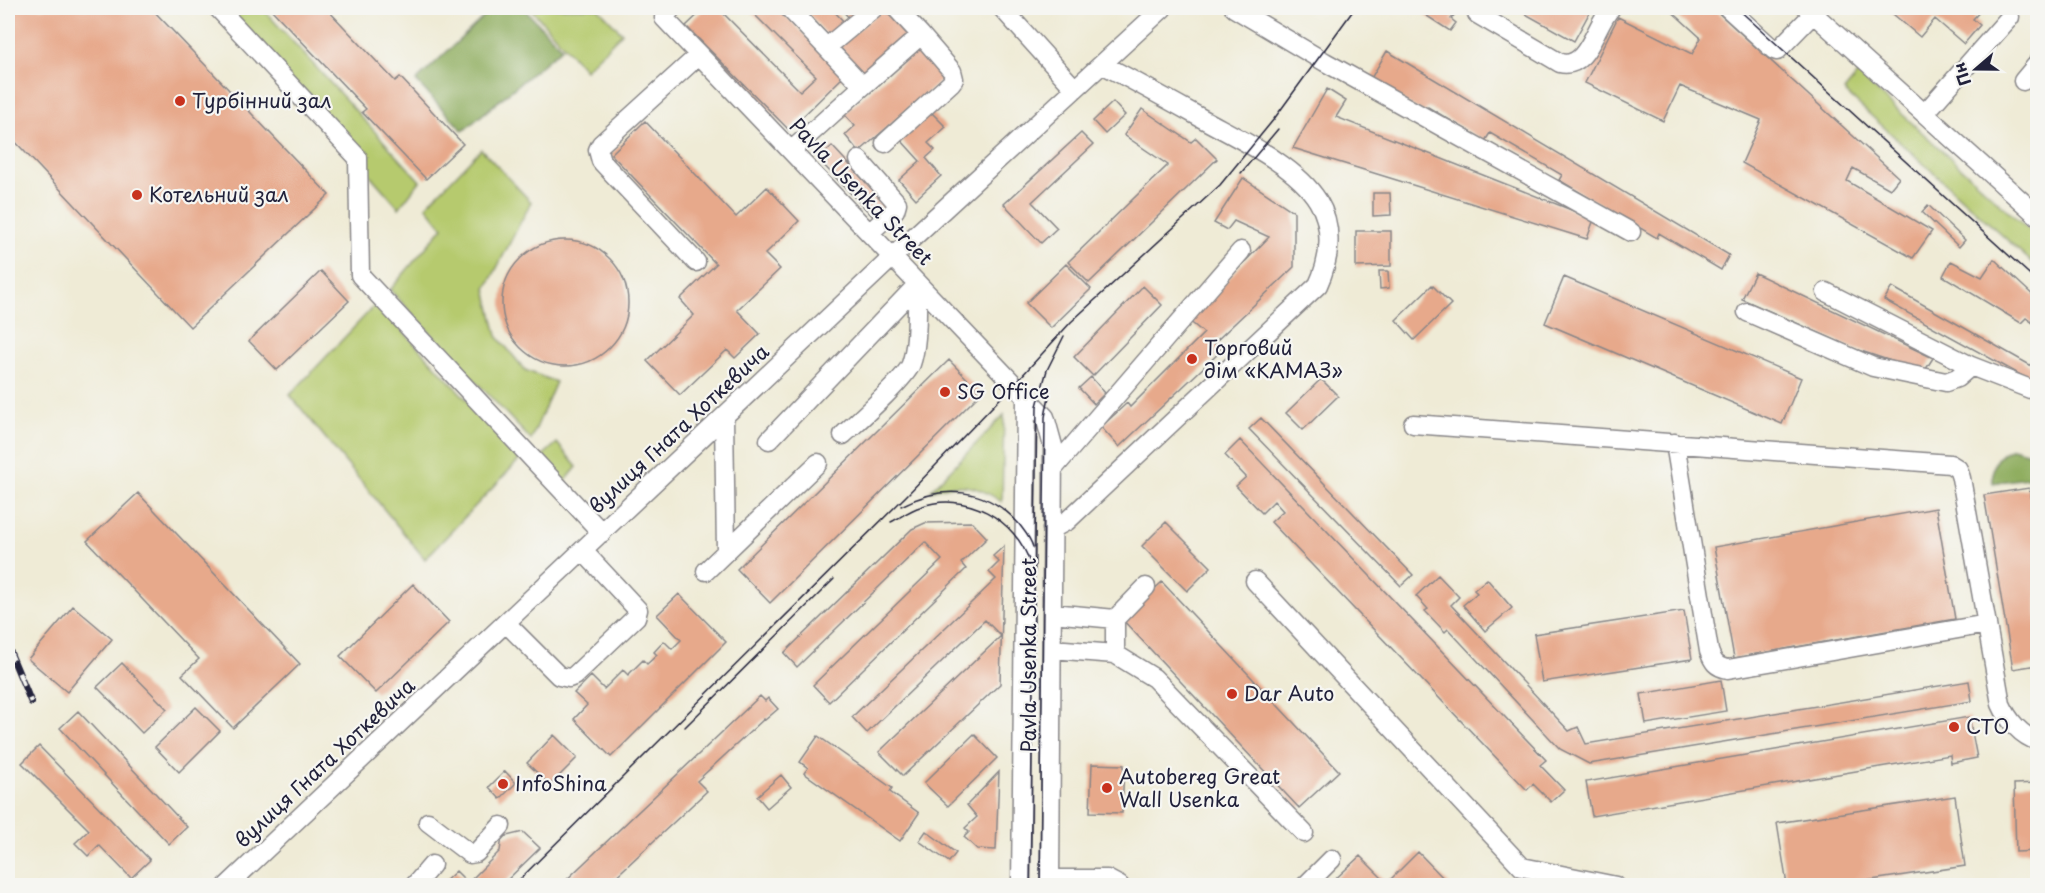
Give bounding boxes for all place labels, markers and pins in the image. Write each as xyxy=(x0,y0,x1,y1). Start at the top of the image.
place label: Турбінний зал xyxy=(192,85,332,115)
marker: Турбінний зал xyxy=(173,94,187,108)
place label: Котельний зал xyxy=(149,179,289,209)
marker: Котельний зал xyxy=(130,188,144,202)
place label: Торговий дім «КАМАЗ» xyxy=(1204,332,1343,385)
marker: Торговий дім «КАМАЗ» xyxy=(1185,352,1199,366)
place label: SG Office xyxy=(957,376,1050,406)
marker: SG Office xyxy=(938,385,952,399)
place label: Dar Auto xyxy=(1244,678,1334,708)
marker: Dar Auto xyxy=(1225,687,1239,701)
place label: СТО xyxy=(1966,711,2009,741)
marker: СТО xyxy=(1947,720,1961,734)
place label: Autobereg Great Wall Usenka xyxy=(1119,761,1280,814)
place label: InfoShina xyxy=(515,768,607,798)
marker: InfoShina xyxy=(496,777,510,791)
marker: Autobereg Great Wall Usenka xyxy=(1100,781,1114,795)

